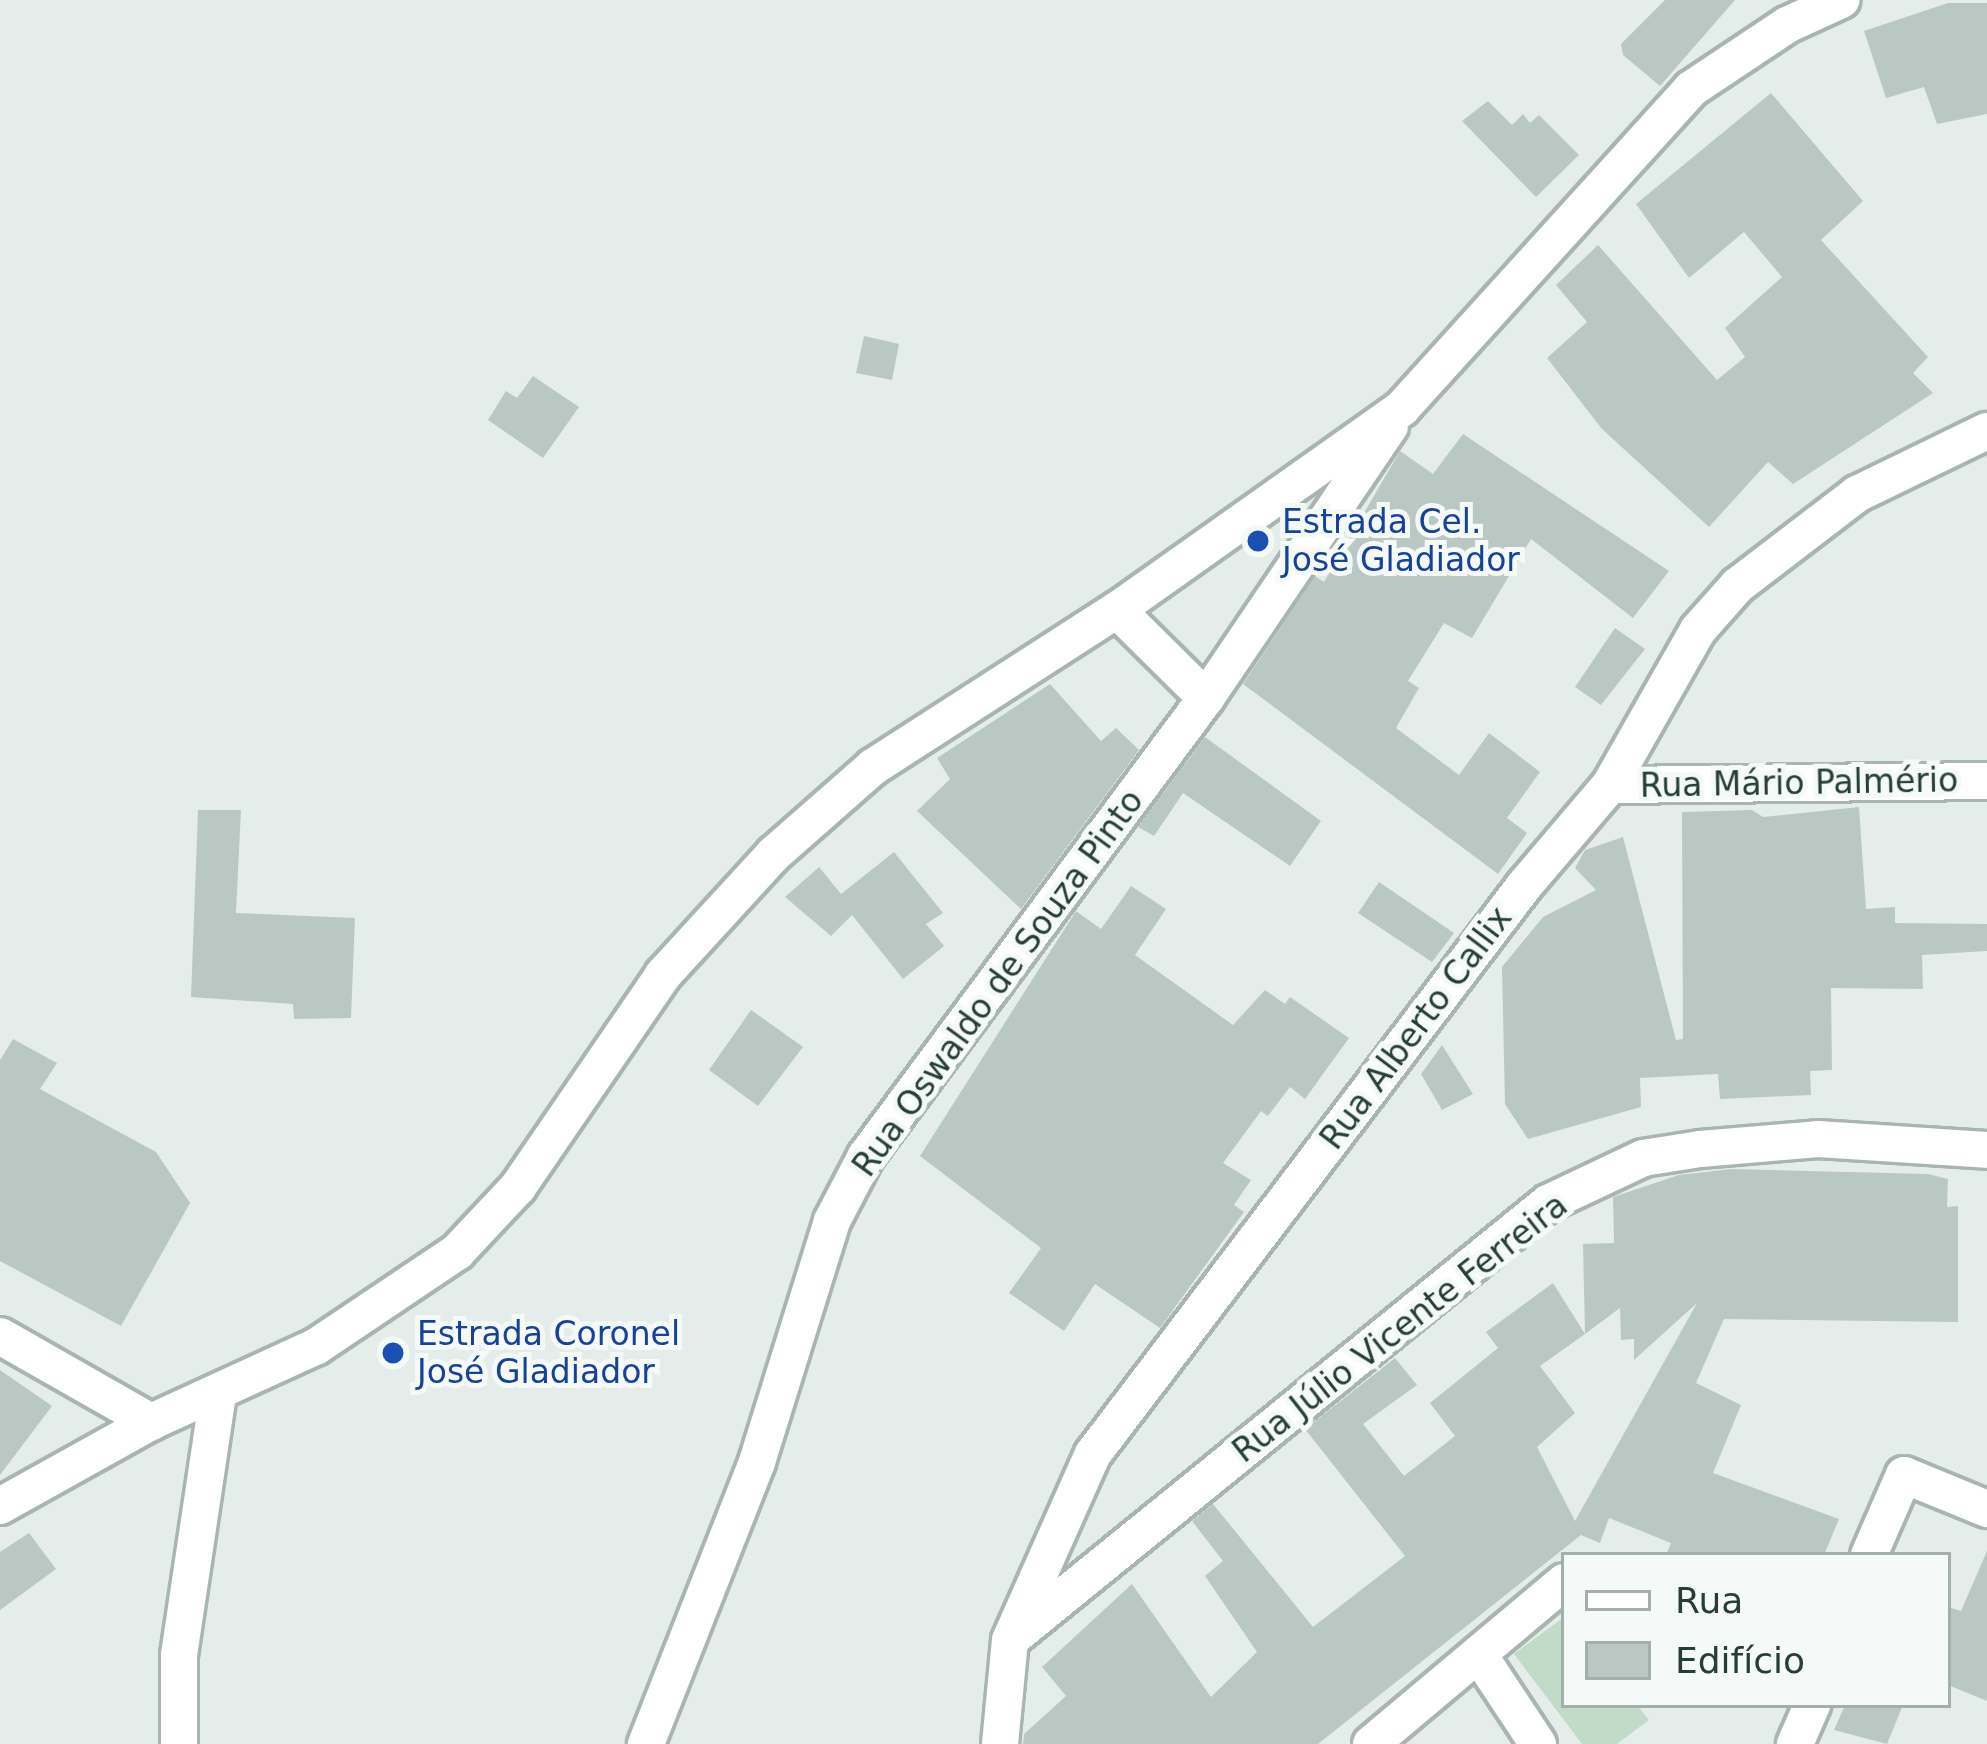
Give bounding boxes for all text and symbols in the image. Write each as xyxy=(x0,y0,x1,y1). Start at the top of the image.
place label: Estrada Cel. José Gladiador xyxy=(1282,502,1520,580)
marker: Estrada Cel. José Gladiador xyxy=(1245,528,1271,554)
street label: Rua Mário Palmério xyxy=(1639,760,1959,806)
street label: Rua Oswaldo de Souza Pinto xyxy=(844,782,1152,1184)
street label: Rua Alberto Callix xyxy=(1312,899,1520,1157)
street label: Rua Júlio Vicente Ferreira xyxy=(1225,1185,1575,1471)
place label: Estrada Coronel José Gladiador xyxy=(417,1314,680,1392)
marker: Estrada Coronel José Gladiador xyxy=(380,1340,406,1366)
legend xyxy=(1561,1552,1951,1708)
text: Rua xyxy=(1675,1580,1743,1621)
text: Edifício xyxy=(1675,1640,1805,1681)

